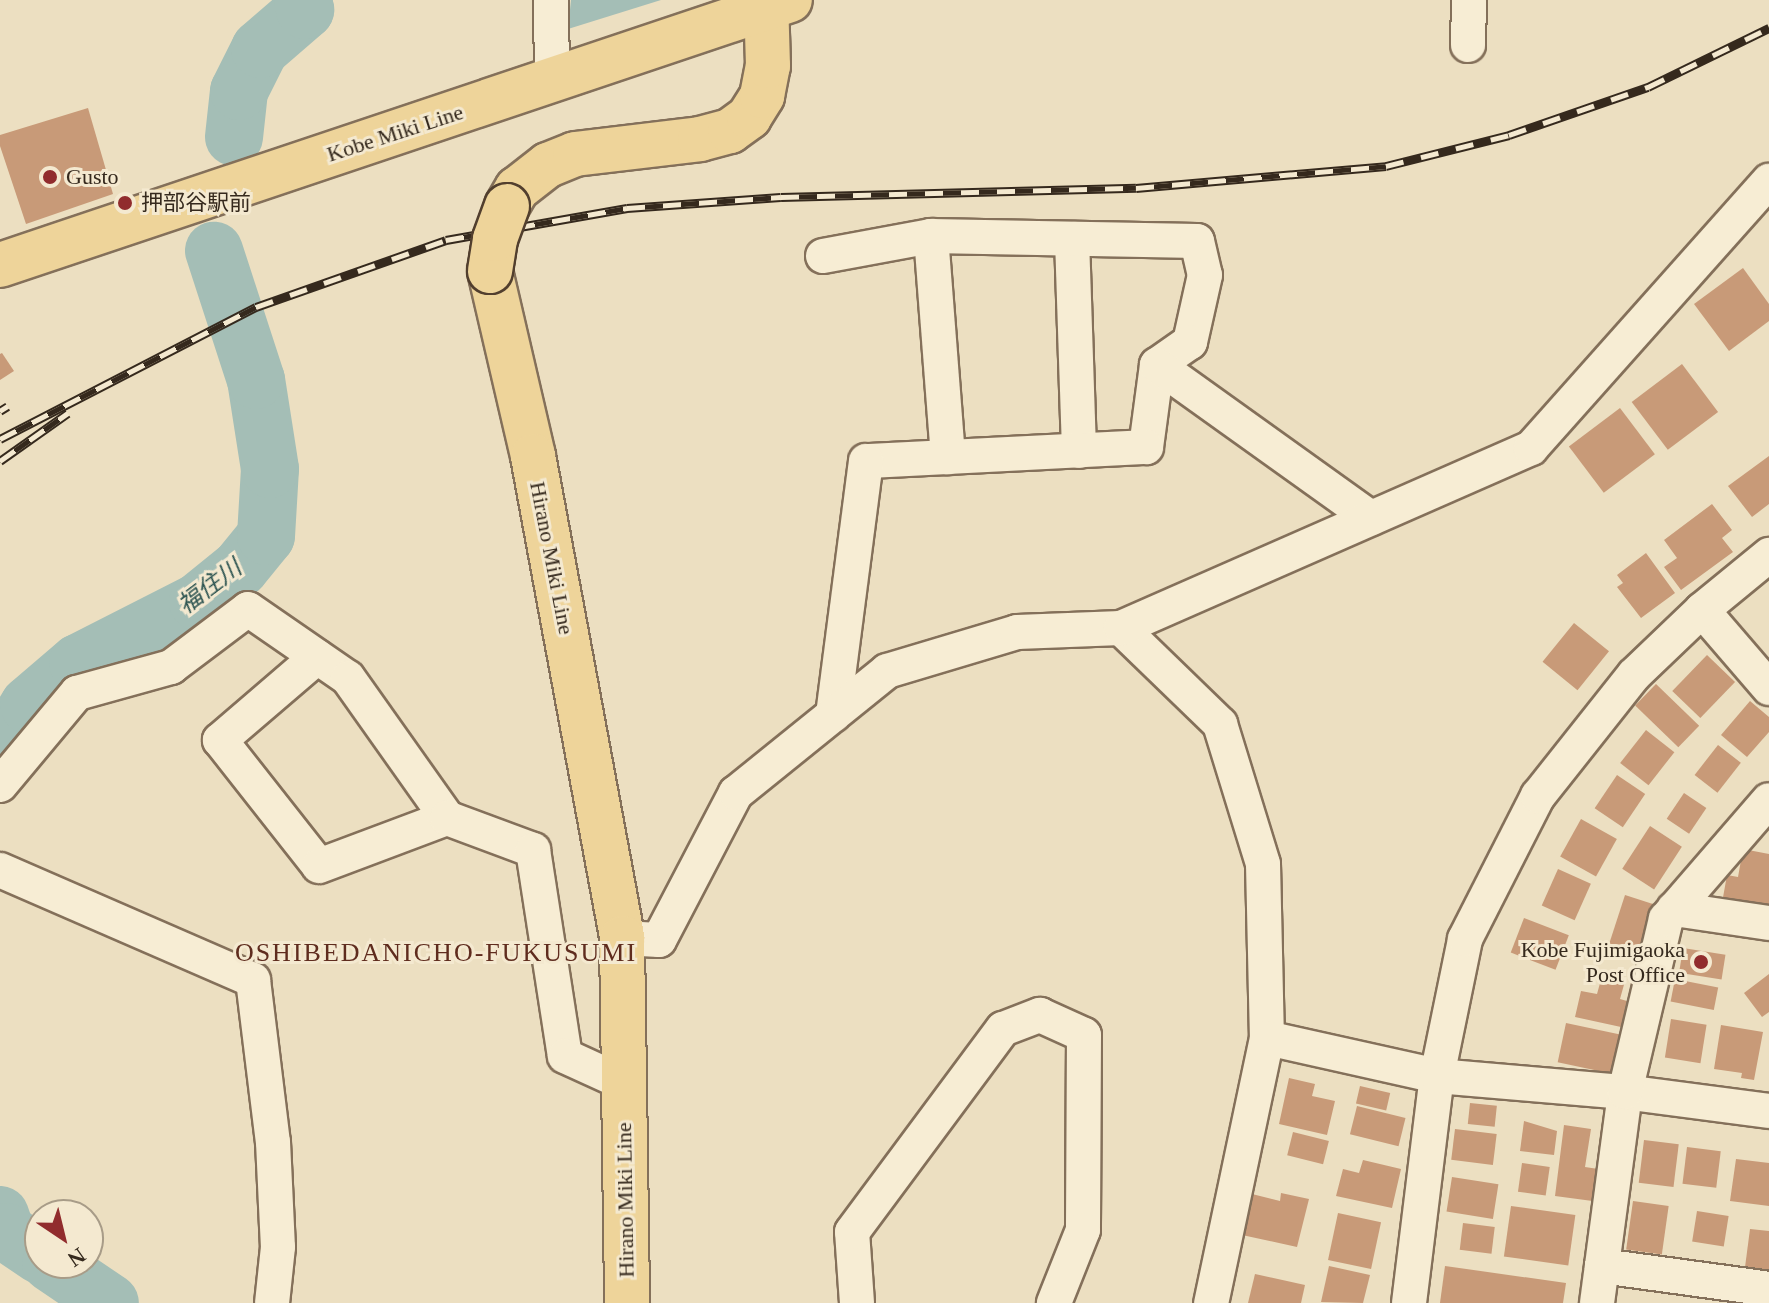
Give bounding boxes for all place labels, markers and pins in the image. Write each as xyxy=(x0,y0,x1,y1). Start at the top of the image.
place label: Gusto xyxy=(66,164,119,190)
marker: Gusto xyxy=(41,168,59,186)
place label: 押部谷駅前 xyxy=(141,190,251,216)
marker: 押部谷駅前 xyxy=(116,194,134,212)
place label: Kobe Fujimigaoka Post Office xyxy=(1521,936,1685,988)
marker: Kobe Fujimigaoka Post Office xyxy=(1692,953,1710,971)

